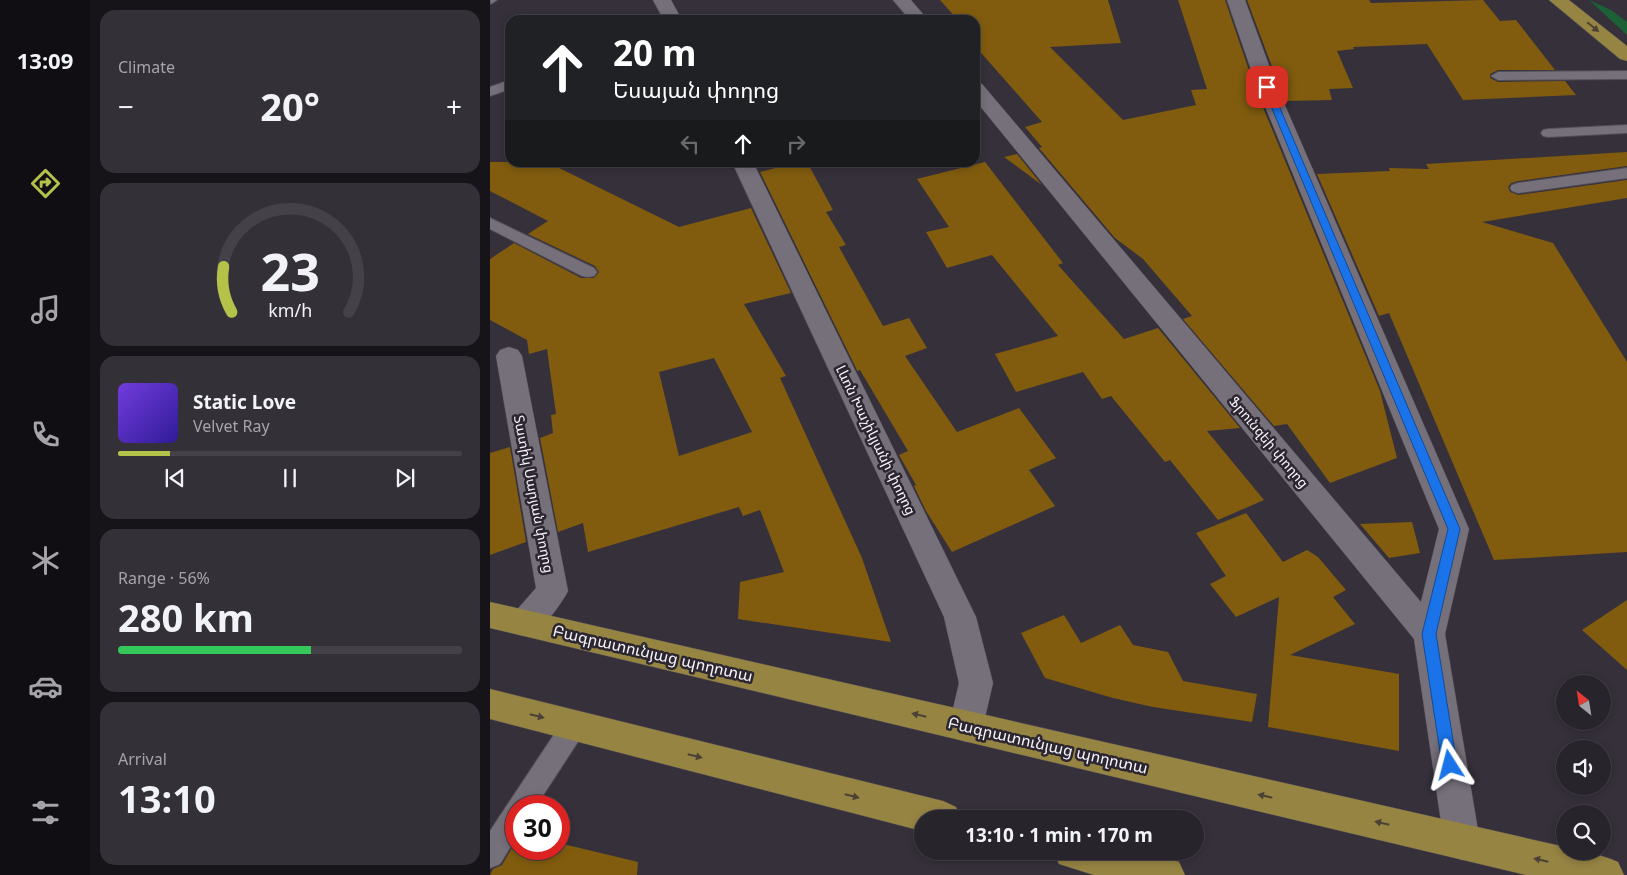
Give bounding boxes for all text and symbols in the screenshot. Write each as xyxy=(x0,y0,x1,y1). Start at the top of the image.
one-way arrow xyxy=(1586,22,1599,33)
text: 20 m xyxy=(613,29,696,76)
icon: ahead xyxy=(530,35,595,100)
text: 13:09 xyxy=(17,45,73,75)
text: Climate xyxy=(118,56,175,78)
pin xyxy=(1246,66,1288,108)
icon: arrive xyxy=(1253,73,1281,101)
text: Եսայան փողոց xyxy=(613,74,779,104)
text: 20° xyxy=(260,80,320,132)
text: − xyxy=(118,87,134,125)
text: + xyxy=(446,87,462,125)
icon: left xyxy=(676,130,704,158)
icon: ahead xyxy=(729,130,757,158)
icon: right xyxy=(782,130,810,158)
icon: directions xyxy=(28,166,63,201)
text: 23 xyxy=(260,235,320,306)
icon: music xyxy=(28,292,63,327)
text: km/h xyxy=(268,298,312,322)
street label: Լևոն Խաչիկյանի փողոց xyxy=(832,362,921,518)
text: Static Love xyxy=(193,389,296,415)
street label: Ֆրունզեի փողոց xyxy=(1225,392,1313,492)
street label: Տատիկ Սարյան փողոց xyxy=(510,413,559,574)
text: Velvet Ray xyxy=(193,415,270,437)
icon: phone xyxy=(28,417,63,452)
icon: previous xyxy=(161,464,189,492)
icon: pause xyxy=(276,464,304,492)
icon: next xyxy=(391,464,419,492)
icon: climate xyxy=(28,543,63,578)
text: Range · 56% xyxy=(118,567,210,589)
text: 280 km xyxy=(118,591,254,643)
street label: Բագրատունյաց պողոտա xyxy=(551,619,755,687)
icon: car xyxy=(28,669,63,704)
north arrow xyxy=(1556,675,1611,730)
map controls xyxy=(1556,675,1611,860)
one-way arrow xyxy=(912,711,927,719)
street label: Բագրատունյաց պողոտա xyxy=(946,711,1150,779)
one-way arrow xyxy=(530,712,545,720)
position arrow xyxy=(1423,738,1475,790)
button: sound xyxy=(1556,740,1611,795)
text: Arrival xyxy=(118,748,167,770)
one-way arrow xyxy=(687,752,702,760)
text: 13:10 xyxy=(118,772,216,824)
one-way arrow xyxy=(845,792,860,800)
one-way arrow xyxy=(1258,792,1273,800)
icon: filters xyxy=(28,795,63,830)
speed limit sign: 30 xyxy=(505,795,570,860)
button: search xyxy=(1556,805,1611,860)
one-way arrow xyxy=(1375,819,1390,827)
text: 13:10 · 1 min · 170 m xyxy=(965,822,1153,848)
one-way arrow xyxy=(1533,856,1548,864)

